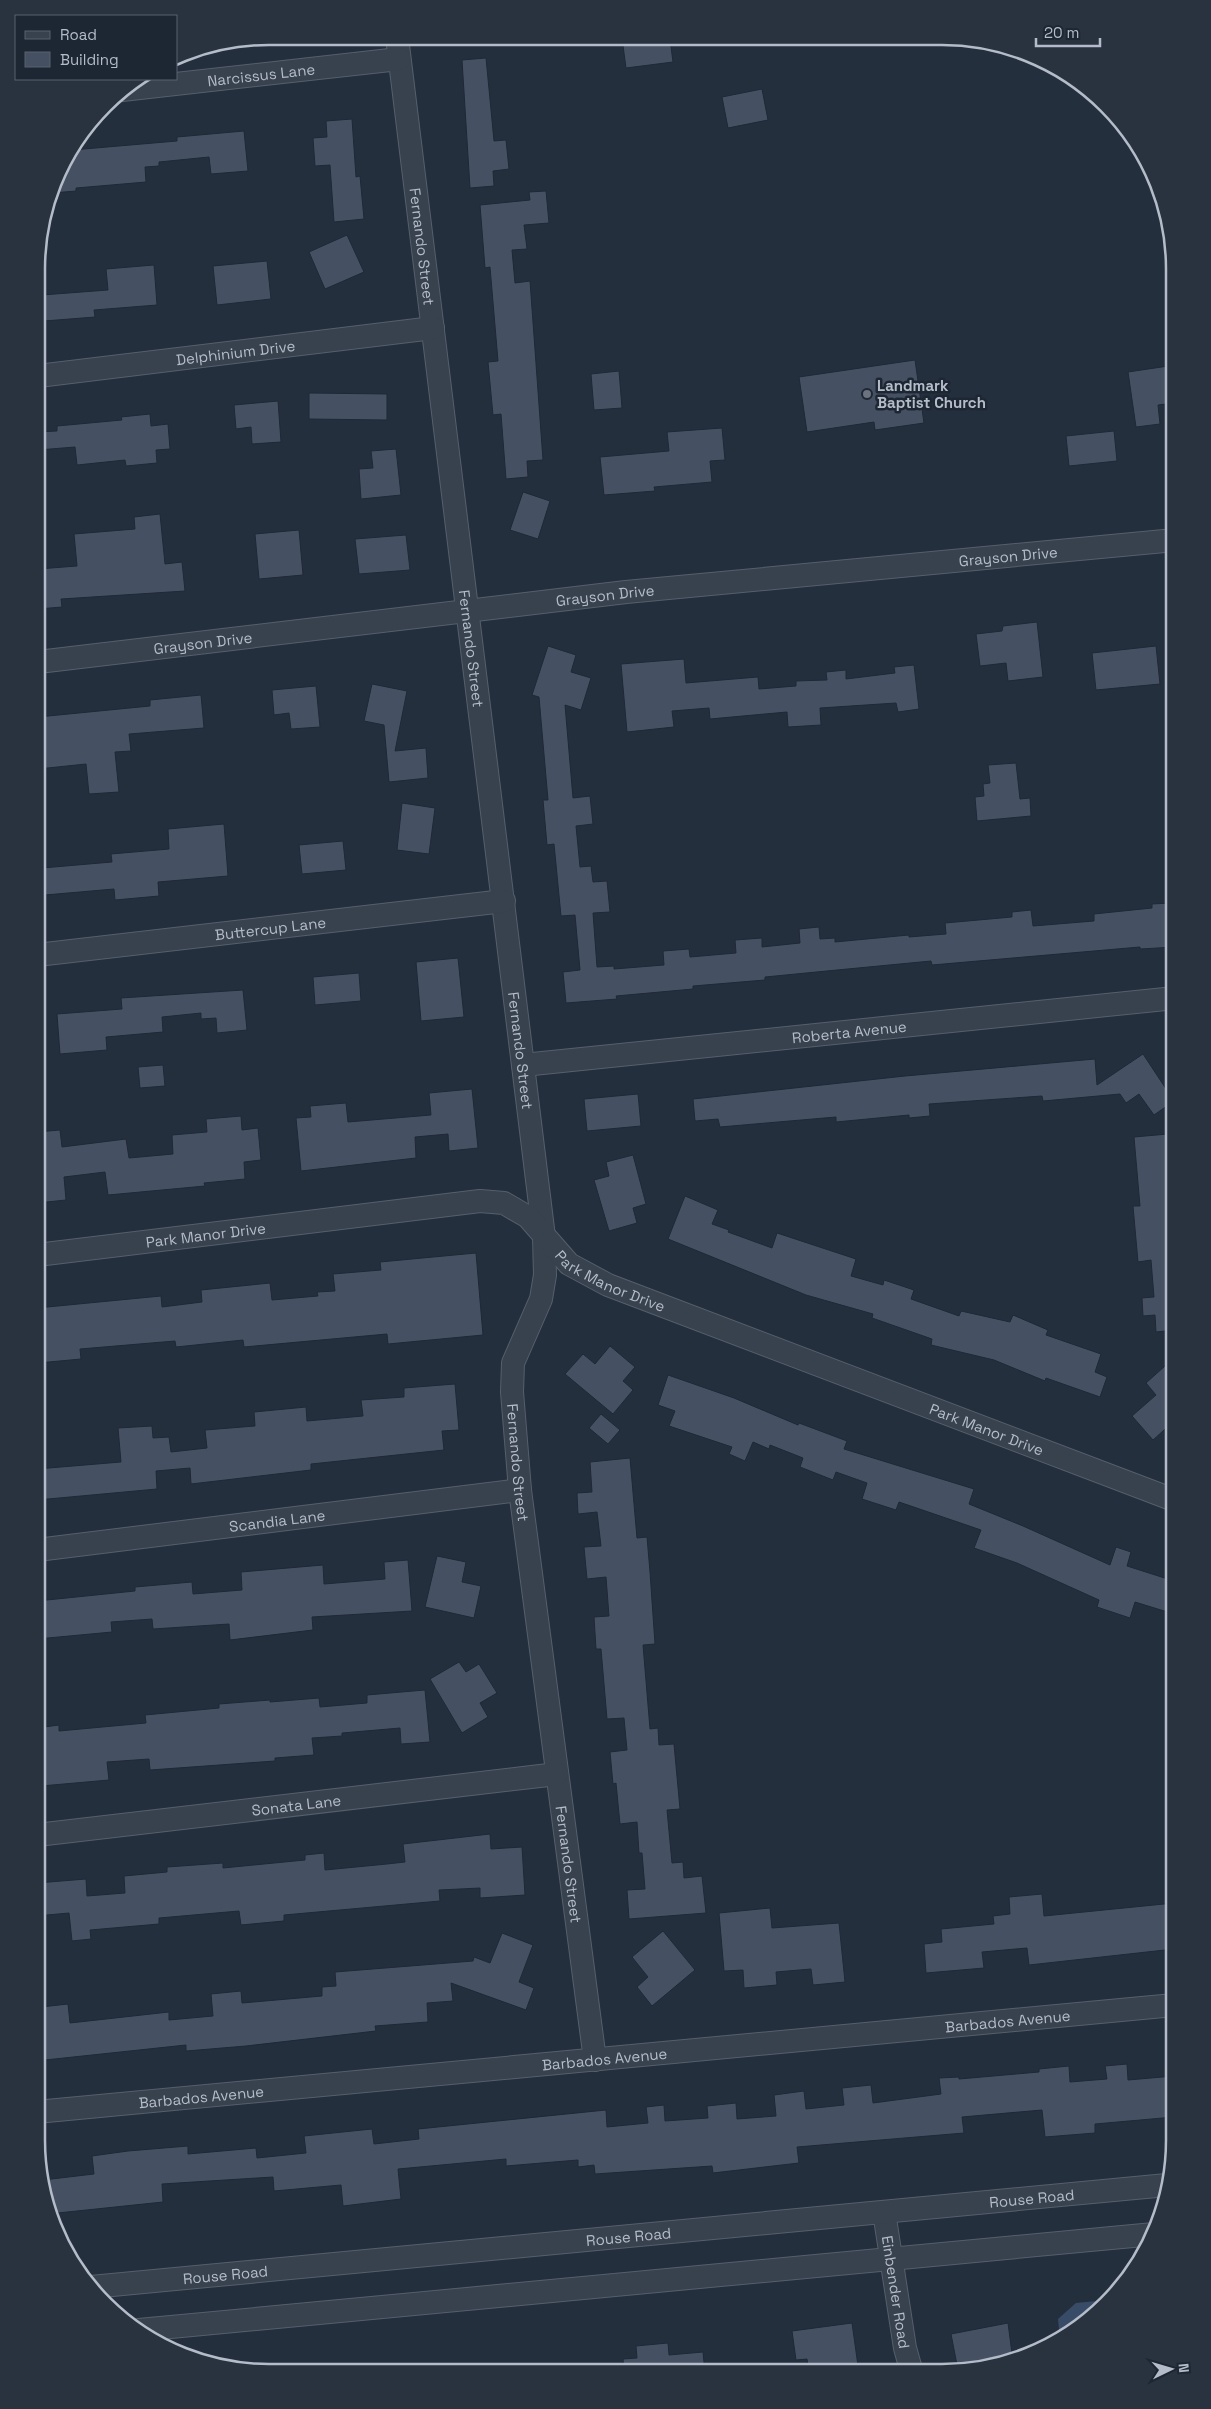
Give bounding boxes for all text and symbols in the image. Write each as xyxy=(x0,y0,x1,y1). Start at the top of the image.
legend xyxy=(15,15,178,80)
scale bar xyxy=(1036,15,1100,47)
text: 20 m xyxy=(1044,23,1079,42)
text: Road xyxy=(60,25,97,44)
text: Building xyxy=(60,50,119,69)
street label: Narcissus Lane xyxy=(206,59,316,90)
street label: Fernando Street xyxy=(406,187,439,306)
street label: Delphinium Drive xyxy=(175,335,296,369)
place label: Landmark Baptist Church xyxy=(877,376,986,412)
marker: Landmark Baptist Church xyxy=(861,388,873,400)
street label: Grayson Drive xyxy=(958,542,1058,570)
street label: Grayson Drive xyxy=(555,580,655,610)
street label: Fernando Street xyxy=(455,589,489,708)
street label: Grayson Drive xyxy=(152,627,253,658)
street label: Buttercup Lane xyxy=(214,912,327,944)
street label: Fernando Street xyxy=(505,991,538,1110)
street label: Roberta Avenue xyxy=(791,1016,908,1047)
street label: Park Manor Drive xyxy=(145,1218,267,1251)
street label: Park Manor Drive xyxy=(551,1246,668,1315)
street label: Park Manor Drive xyxy=(927,1399,1047,1459)
street label: Fernando Street xyxy=(503,1403,534,1523)
street label: Scandia Lane xyxy=(228,1505,326,1536)
street label: Sonata Lane xyxy=(250,1790,342,1819)
street label: Fernando Street xyxy=(552,1804,586,1924)
street label: Barbados Avenue xyxy=(944,2005,1071,2036)
street label: Barbados Avenue xyxy=(541,2043,668,2074)
street label: Barbados Avenue xyxy=(138,2081,265,2112)
street label: Rouse Road xyxy=(988,2184,1075,2211)
street label: Rouse Road xyxy=(585,2223,672,2250)
street label: Einbender Road xyxy=(878,2234,914,2350)
street label: Rouse Road xyxy=(182,2261,269,2288)
north arrow xyxy=(1146,2344,1196,2394)
text: N xyxy=(1175,2362,1193,2373)

